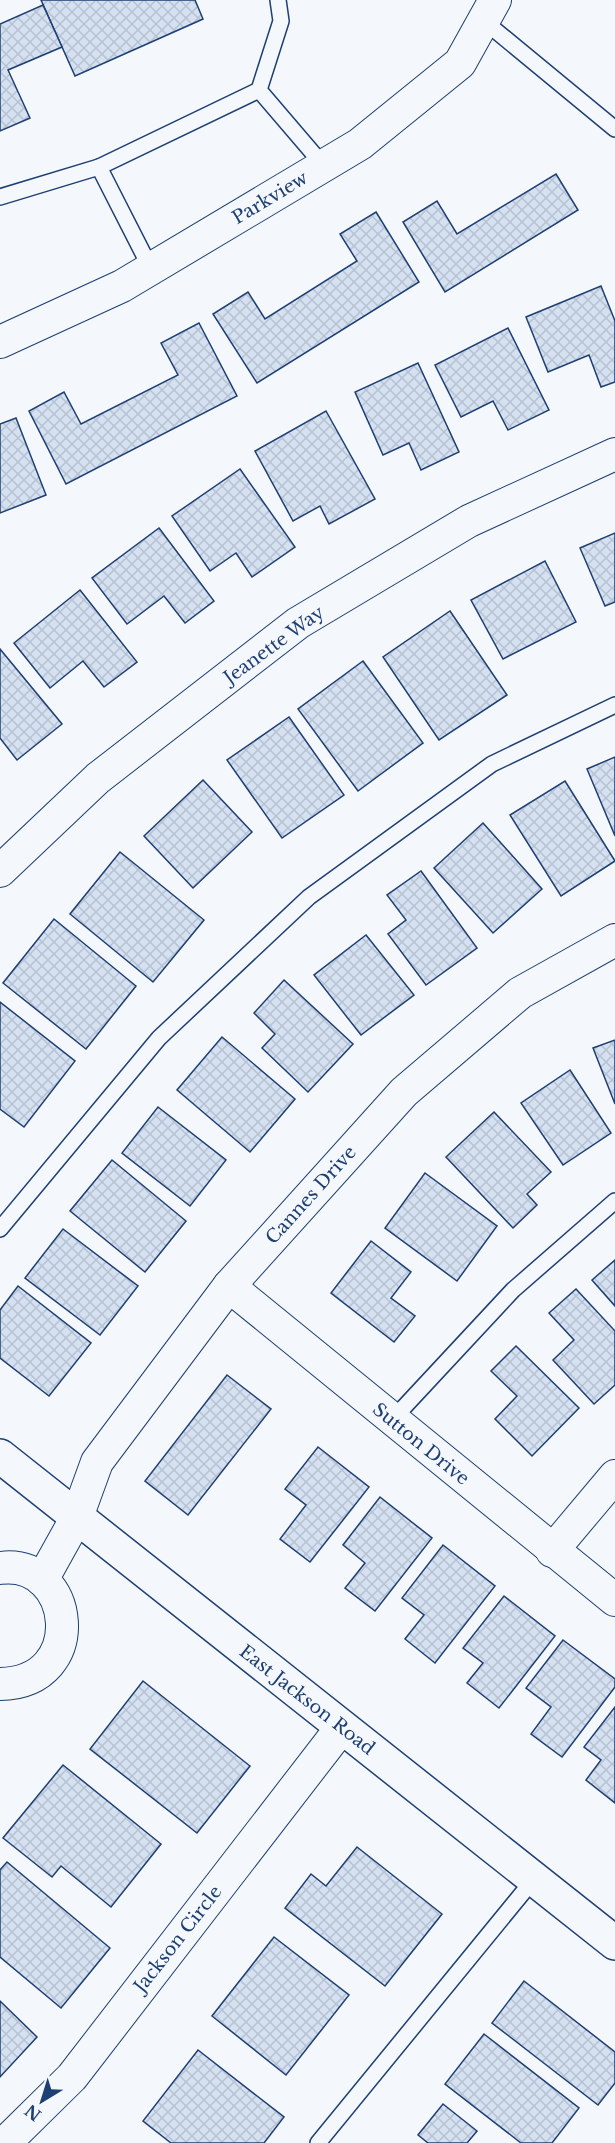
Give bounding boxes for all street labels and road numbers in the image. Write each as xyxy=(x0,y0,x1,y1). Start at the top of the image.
street label: Parkview xyxy=(228,167,312,229)
street label: Jeanette Way xyxy=(218,601,329,690)
street label: Cannes Drive xyxy=(261,1141,361,1249)
street label: Sutton Drive xyxy=(368,1398,474,1490)
street label: East Jackson Road xyxy=(235,1640,379,1760)
street label: Jackson Circle xyxy=(128,1881,227,1998)

